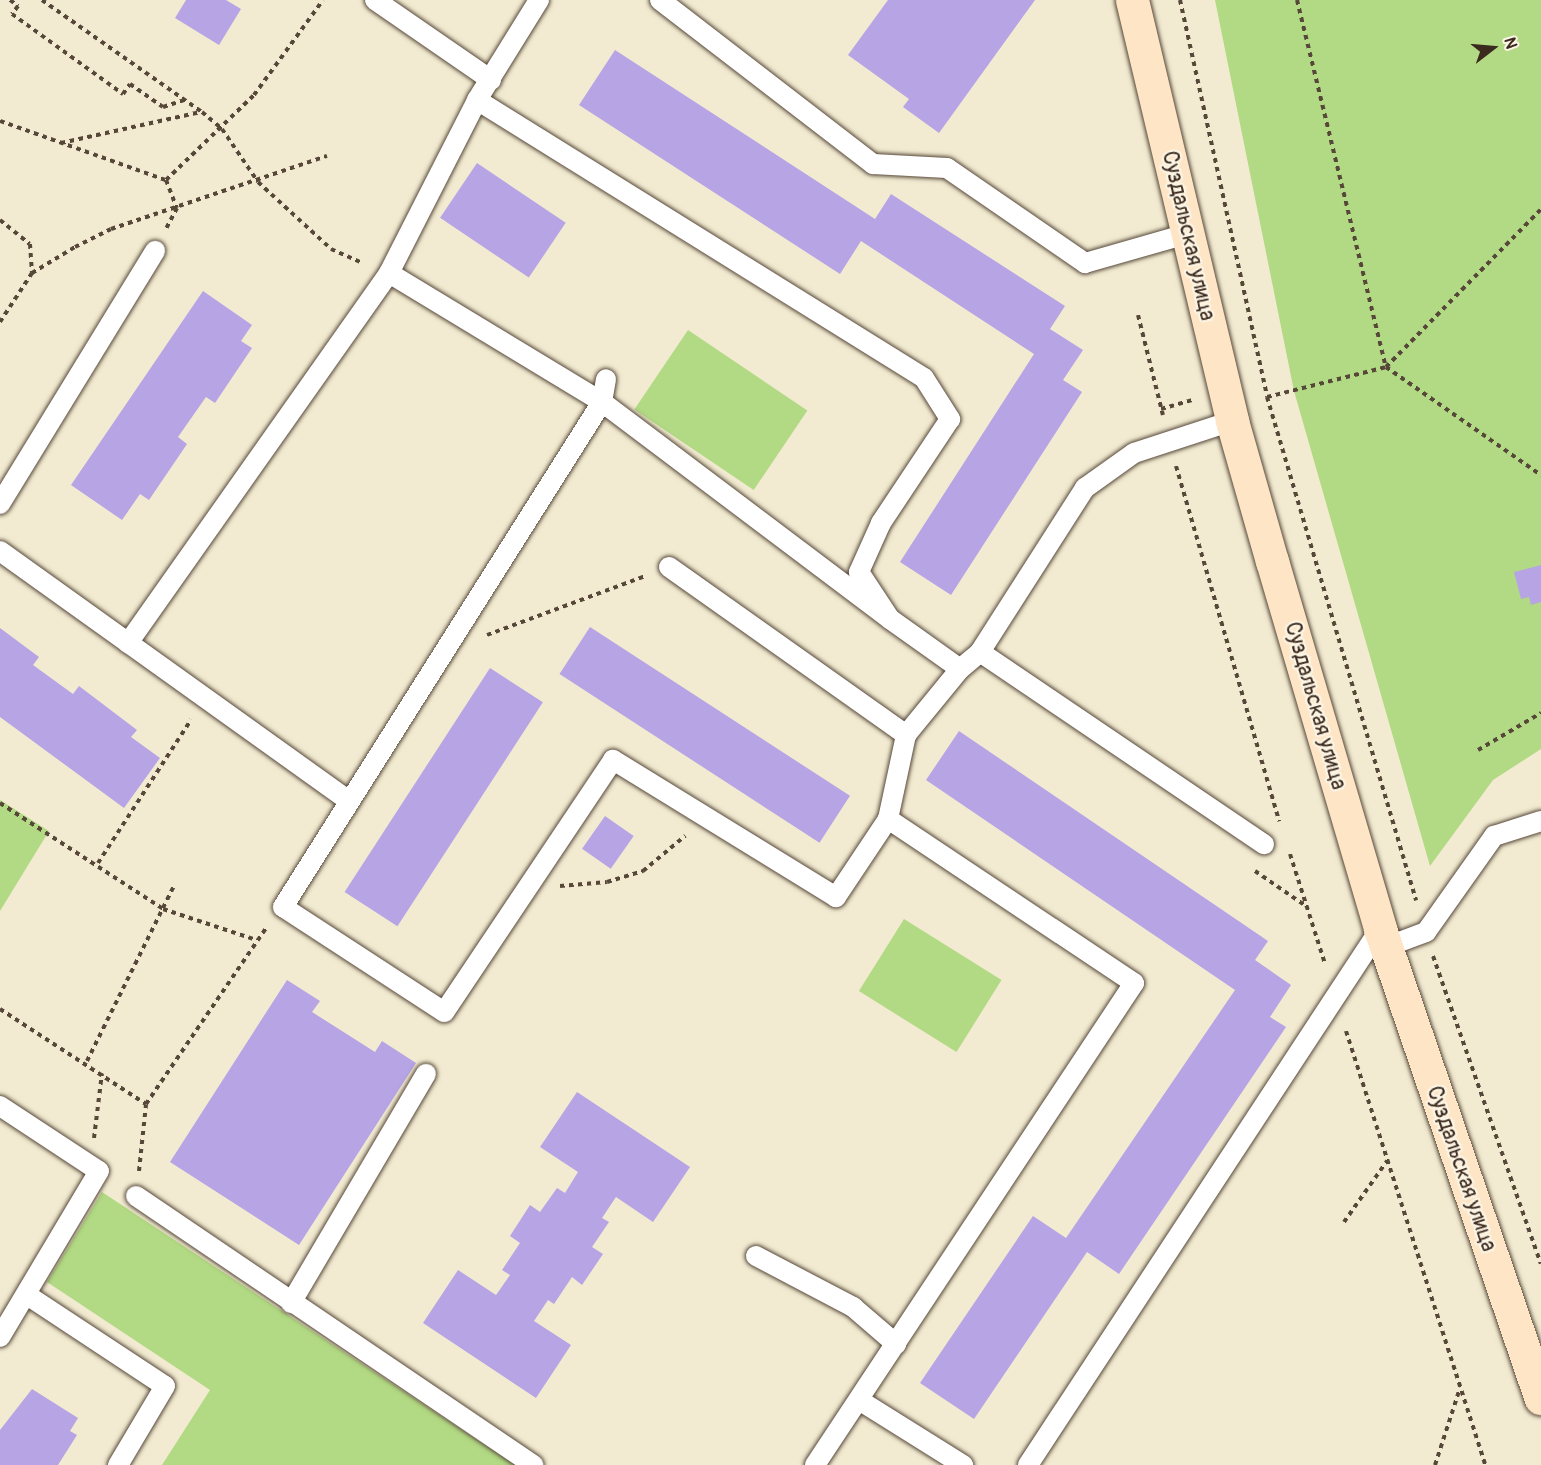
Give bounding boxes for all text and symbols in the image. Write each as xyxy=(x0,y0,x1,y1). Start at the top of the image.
north arrow xyxy=(1463,18,1523,78)
text: N xyxy=(1499,35,1521,51)
street label: Суздальская улица xyxy=(1156,149,1220,323)
street label: Суздальская улица xyxy=(1279,619,1351,793)
street label: Суздальская улица xyxy=(1421,1083,1501,1255)

